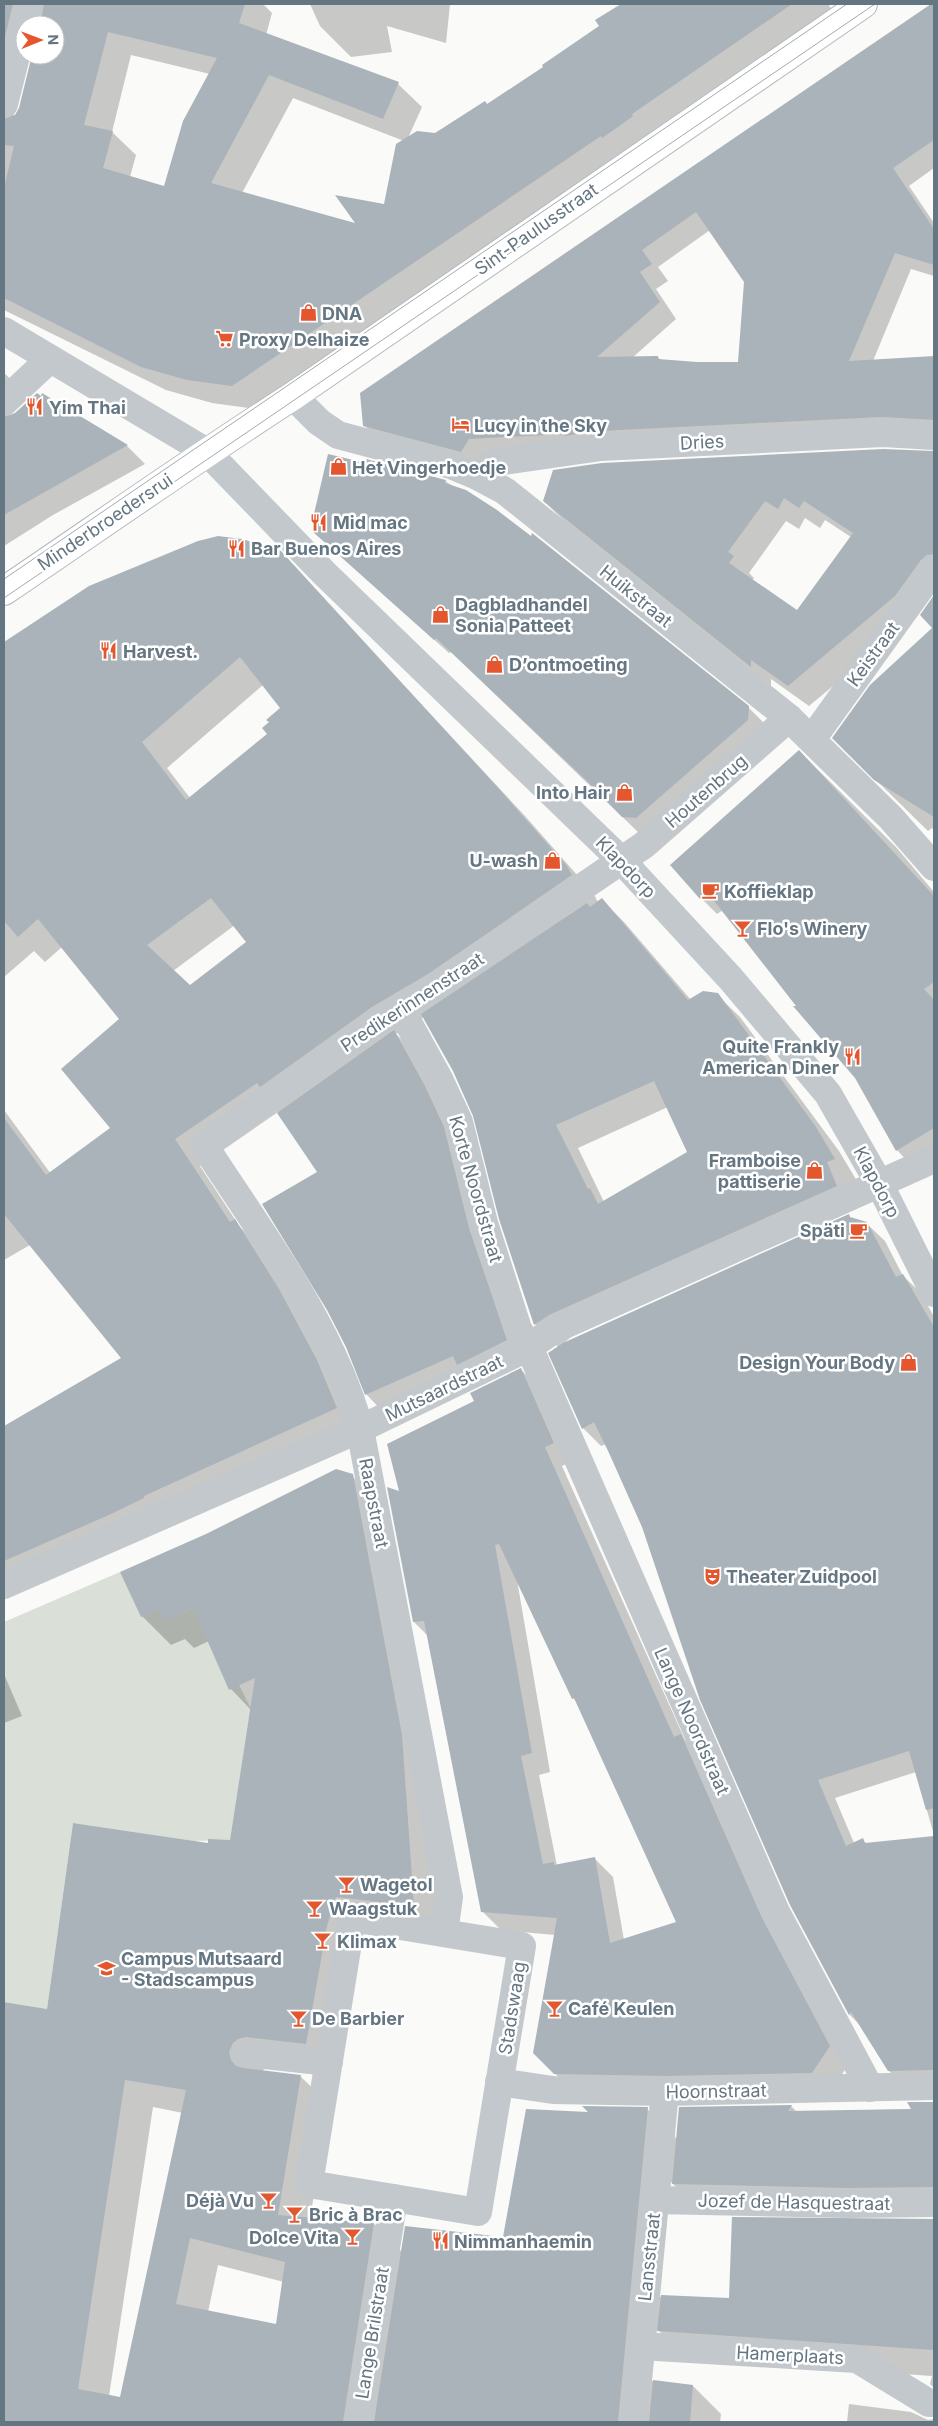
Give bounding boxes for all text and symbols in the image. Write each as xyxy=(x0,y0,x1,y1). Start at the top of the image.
north arrow xyxy=(15,15,65,65)
text: N xyxy=(45,34,62,45)
street label: Sint-Paulusstraat xyxy=(470,179,602,279)
shop icon: DNA xyxy=(298,303,318,323)
place label: DNA xyxy=(322,303,362,324)
supermarket icon: Proxy Delhaize xyxy=(215,329,235,349)
place label: Proxy Delhaize xyxy=(239,329,370,350)
restaurant icon: Yim Thai xyxy=(25,397,45,417)
place label: Yim Thai xyxy=(49,397,126,418)
hotel icon: Lucy in the Sky xyxy=(450,415,470,435)
place label: Lucy in the Sky xyxy=(474,415,607,436)
street label: Dries xyxy=(679,430,725,454)
shop icon: Het Vingerhoedje xyxy=(328,457,348,477)
place label: Het Vingerhoedje xyxy=(352,457,506,478)
street label: Minderbroedersrui xyxy=(34,469,176,575)
restaurant icon: Mid mac xyxy=(309,512,329,532)
place label: Mid mac xyxy=(333,512,408,533)
restaurant icon: Bar Buenos Aires xyxy=(227,538,247,558)
place label: Bar Buenos Aires xyxy=(251,538,401,559)
street label: Huikstraat xyxy=(596,561,676,631)
place label: Dagbladhandel Sonia Patteet xyxy=(455,594,588,636)
shop icon: Dagbladhandel Sonia Patteet xyxy=(431,604,451,624)
street label: Keistraat xyxy=(843,618,903,690)
restaurant icon: Harvest. xyxy=(99,641,119,661)
place label: Harvest. xyxy=(123,641,198,662)
shop icon: D’ontmoeting xyxy=(485,654,505,674)
place label: D’ontmoeting xyxy=(509,654,628,675)
street label: Houtenbrug xyxy=(661,750,751,832)
place label: Into Hair xyxy=(536,782,610,803)
shop icon: Into Hair xyxy=(614,782,634,802)
street label: Klapdorp xyxy=(592,832,660,902)
place label: U-wash xyxy=(469,850,538,871)
shop icon: U-wash xyxy=(542,850,562,870)
cafe icon: Koffieklap xyxy=(700,881,720,901)
place label: Koffieklap xyxy=(724,881,814,902)
bar icon: Flo's Winery xyxy=(733,918,753,938)
place label: Flo's Winery xyxy=(757,918,868,939)
street label: Predikerinnenstraat xyxy=(337,948,487,1056)
place label: Quite Frankly American Diner xyxy=(702,1036,839,1078)
restaurant icon: Quite Frankly American Diner xyxy=(843,1046,863,1066)
street label: Korte Noordstraat xyxy=(445,1113,507,1265)
street label: Klapdorp xyxy=(850,1143,904,1221)
place label: Framboise pattiserie xyxy=(709,1150,801,1192)
shop icon: Framboise pattiserie xyxy=(805,1160,825,1180)
place label: Späti xyxy=(800,1220,845,1241)
cafe icon: Späti xyxy=(849,1220,869,1240)
street label: Mutsaardstraat xyxy=(382,1350,506,1426)
place label: Design Your Body xyxy=(739,1352,895,1373)
shop icon: Design Your Body xyxy=(899,1352,919,1372)
street label: Raapstraat xyxy=(355,1456,393,1550)
theatre icon: Theater Zuidpool xyxy=(702,1566,722,1586)
place label: Theater Zuidpool xyxy=(726,1566,877,1587)
street label: Lange Noordstraat xyxy=(650,1644,734,1798)
bar icon: Wagetol xyxy=(336,1874,356,1894)
place label: Wagetol xyxy=(360,1874,433,1895)
bar icon: Waagstuk xyxy=(305,1898,325,1918)
place label: Waagstuk xyxy=(329,1898,418,1919)
bar icon: Klimax xyxy=(313,1931,333,1951)
place label: Klimax xyxy=(337,1931,398,1952)
place label: Campus Mutsaard - Stadscampus xyxy=(121,1948,282,1990)
school or university icon: Campus Mutsaard - Stadscampus xyxy=(97,1958,117,1978)
street label: Stadswaag xyxy=(494,1960,530,2056)
bar icon: Café Keulen xyxy=(544,1998,564,2018)
place label: Café Keulen xyxy=(568,1998,675,2019)
bar icon: De Barbier xyxy=(288,2008,308,2028)
place label: De Barbier xyxy=(312,2008,404,2029)
street label: Hoornstraat xyxy=(665,2080,767,2102)
place label: Déjà Vu xyxy=(186,2190,254,2211)
bar icon: Déjà Vu xyxy=(258,2190,278,2210)
street label: Jozef de Hasquestraat xyxy=(697,2190,891,2214)
bar icon: Bric à Brac xyxy=(285,2204,305,2224)
place label: Bric à Brac xyxy=(309,2204,403,2225)
street label: Lansstraat xyxy=(634,2212,664,2302)
place label: Dolce Vita xyxy=(249,2227,339,2248)
bar icon: Dolce Vita xyxy=(343,2227,363,2247)
restaurant icon: Nimmanhaemin xyxy=(430,2231,450,2251)
place label: Nimmanhaemin xyxy=(454,2231,592,2252)
street label: Lange Brilstraat xyxy=(351,2265,393,2400)
street label: Hamerplaats xyxy=(736,2342,844,2368)

